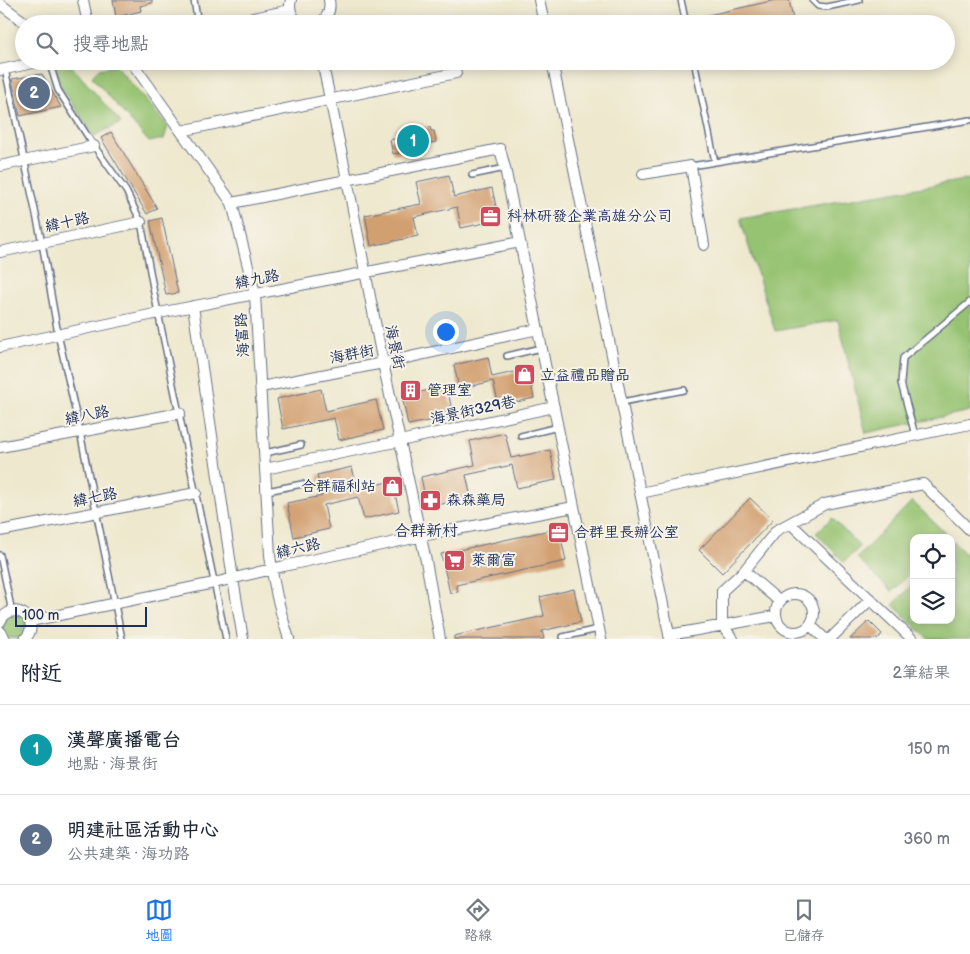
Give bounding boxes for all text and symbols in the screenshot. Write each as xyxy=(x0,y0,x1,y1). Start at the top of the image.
search box xyxy=(15,15,955,70)
icon: search xyxy=(33,29,61,57)
text: 搜尋地點 xyxy=(73,33,149,56)
pin: 2 xyxy=(18,74,50,112)
pin: 1 xyxy=(397,122,429,160)
office icon: 科林研發企業高雄分公司 xyxy=(479,204,503,228)
place label: 科林研發企業高雄分公司 xyxy=(507,207,672,226)
street label: 緯十路 xyxy=(43,209,91,236)
street label: 緯九路 xyxy=(233,266,281,293)
street label: 海富路 xyxy=(231,312,254,358)
your location xyxy=(433,319,459,345)
street label: 海景街 xyxy=(381,323,408,371)
street label: 海群街 xyxy=(328,341,376,368)
shop icon: 立益禮品贈品 xyxy=(512,363,536,387)
place label: 立益禮品贈品 xyxy=(540,366,630,385)
building icon: 管理室 xyxy=(399,378,423,402)
place label: 管理室 xyxy=(427,381,472,400)
street label: 海景街329巷 xyxy=(429,392,518,429)
street label: 緯八路 xyxy=(63,402,111,429)
shop icon: 合群福利站 xyxy=(380,474,404,498)
place label: 合群福利站 xyxy=(301,477,376,496)
street label: 緯七路 xyxy=(71,484,119,511)
pharmacy icon: 森森藥局 xyxy=(418,488,442,512)
place label: 森森藥局 xyxy=(446,491,506,510)
office icon: 合群里長辦公室 xyxy=(546,520,570,544)
district label: 合群新村 xyxy=(394,522,458,541)
place label: 合群里長辦公室 xyxy=(574,523,679,542)
street label: 緯六路 xyxy=(274,534,322,563)
map controls xyxy=(910,534,955,624)
button: locate xyxy=(910,534,955,579)
supermarket icon: 萊爾富 xyxy=(443,548,467,572)
place label: 萊爾富 xyxy=(471,551,516,570)
button: layers xyxy=(910,579,955,624)
scale bar xyxy=(15,604,148,627)
text: 100 m xyxy=(22,607,59,624)
text: 附近 xyxy=(20,661,62,686)
text: 2筆結果 xyxy=(893,664,950,683)
text: 漢聲廣播電台 xyxy=(67,729,181,752)
text: 1 xyxy=(33,740,39,759)
text: 150 m xyxy=(908,740,950,759)
text: 地點 · 海景街 xyxy=(67,755,157,774)
text: 明建社區活動中心 xyxy=(67,819,219,842)
text: 2 xyxy=(31,830,41,849)
text: 360 m xyxy=(903,830,950,849)
text: 公共建築 · 海功路 xyxy=(67,845,189,864)
tab: 地圖 xyxy=(145,896,173,944)
tab: 路線 xyxy=(464,896,492,944)
tab: 已儲存 xyxy=(783,896,825,944)

